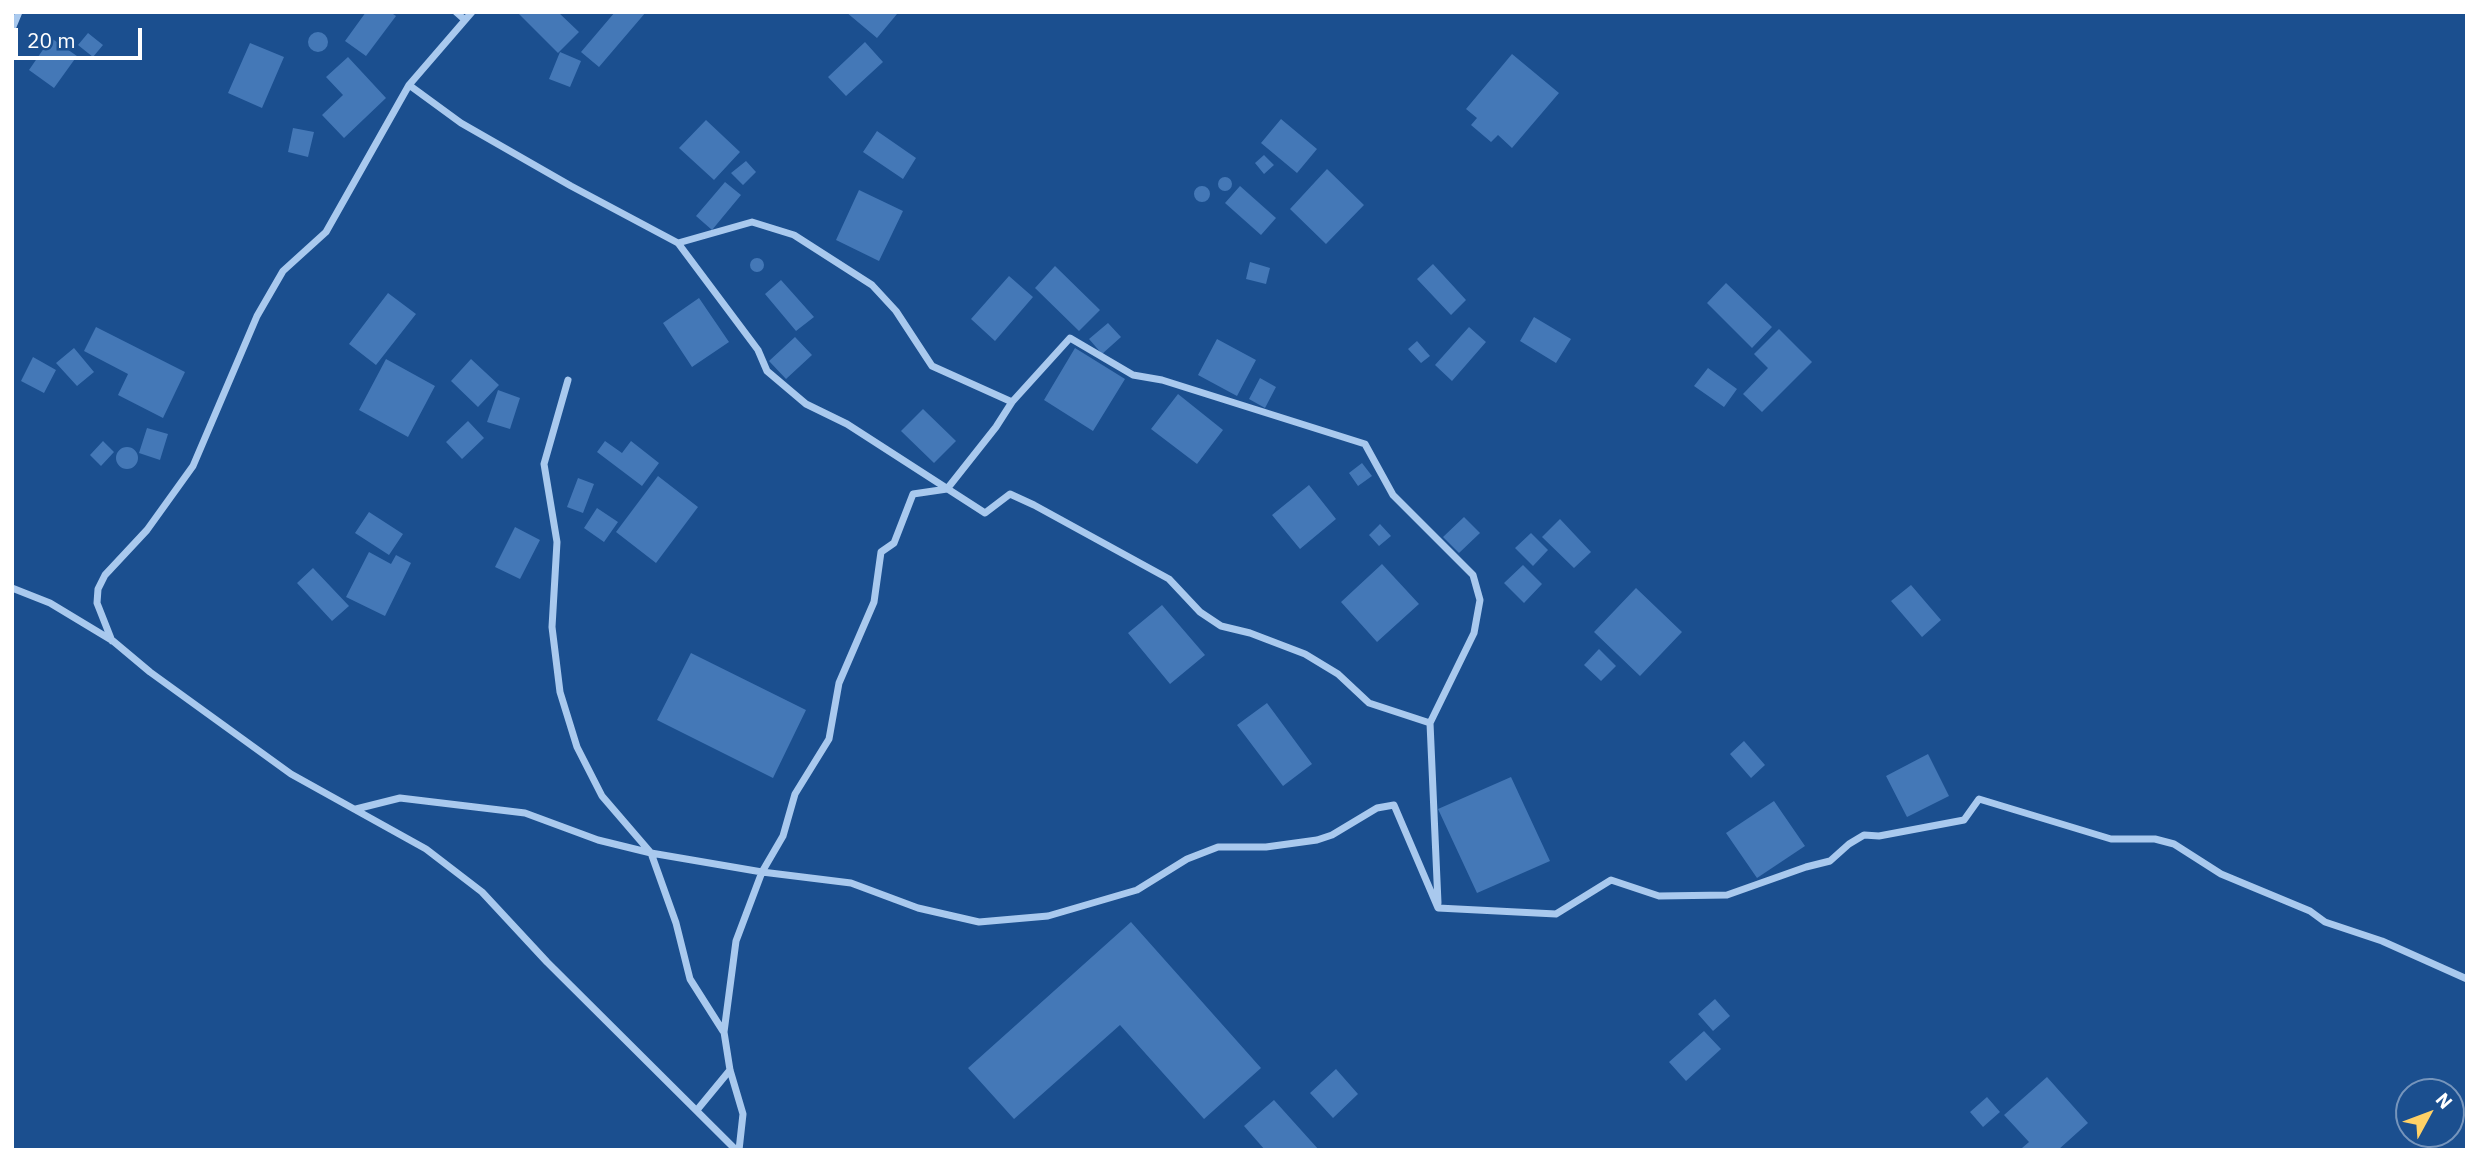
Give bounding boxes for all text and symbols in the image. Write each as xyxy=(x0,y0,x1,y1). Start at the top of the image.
scale bar xyxy=(18,14,145,58)
text: 20 m xyxy=(27,26,76,54)
north arrow xyxy=(2395,1078,2465,1148)
text: N xyxy=(2431,1087,2458,1114)

